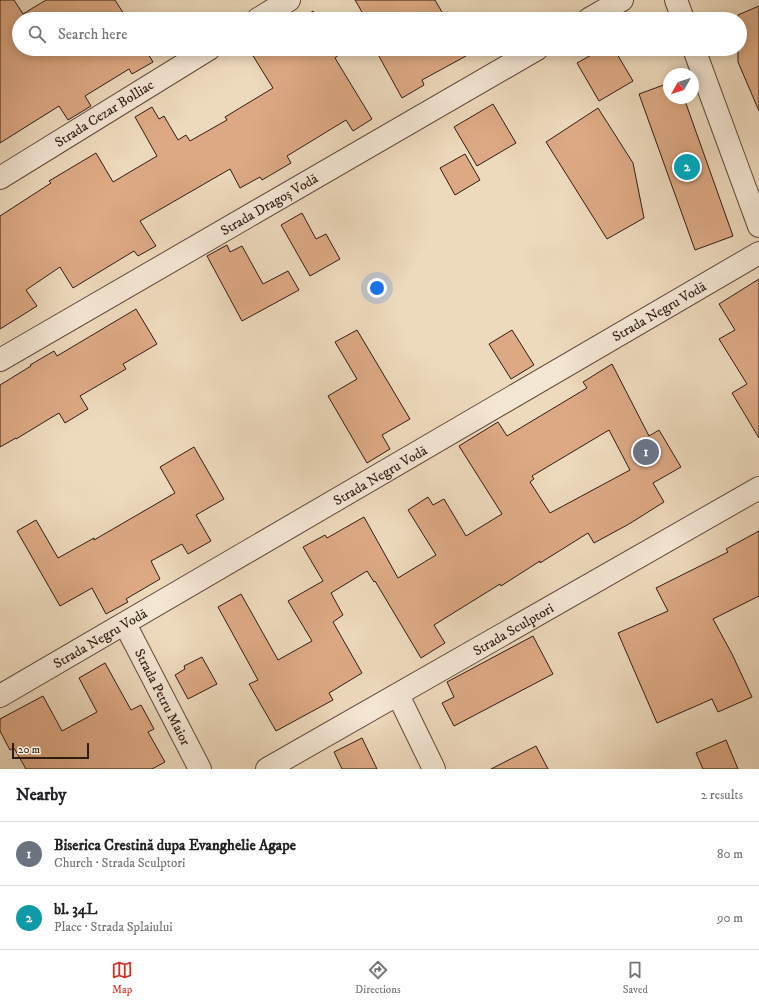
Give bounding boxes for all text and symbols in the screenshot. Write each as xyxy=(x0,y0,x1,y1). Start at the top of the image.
search box xyxy=(12,12,747,56)
icon: search xyxy=(26,23,48,45)
text: Search here xyxy=(58,25,127,44)
north arrow xyxy=(663,68,699,104)
street label: Strada Cezar Bolliac xyxy=(51,76,158,152)
pin: 2 xyxy=(674,152,700,182)
street label: Strada Dragoș Vodă xyxy=(218,170,322,240)
your location xyxy=(367,278,387,298)
street label: Strada Negru Vodă xyxy=(609,278,710,346)
pin: 1 xyxy=(633,437,659,467)
street label: Strada Negru Vodă xyxy=(330,442,431,510)
street label: Strada Sculptori xyxy=(470,599,557,660)
street label: Strada Negru Vodă xyxy=(50,605,151,673)
street label: Strada Petru Maior xyxy=(130,646,195,750)
scale bar xyxy=(12,741,89,760)
text: 20 m xyxy=(18,743,40,757)
text: Nearby xyxy=(16,784,66,806)
text: 2 results xyxy=(701,787,743,803)
text: Biserica Crestină dupa Evanghelie Agape xyxy=(54,836,296,855)
text: 1 xyxy=(27,846,31,862)
text: 80 m xyxy=(717,846,743,862)
text: Church · Strada Sculptori xyxy=(54,855,185,871)
text: bl. 34L xyxy=(54,900,97,919)
text: 2 xyxy=(26,910,32,926)
text: 90 m xyxy=(717,910,743,926)
text: Place · Strada Splaiului xyxy=(54,919,173,935)
tab: Map xyxy=(111,959,133,997)
tab: Directions xyxy=(355,959,401,997)
tab: Saved xyxy=(623,959,648,997)

